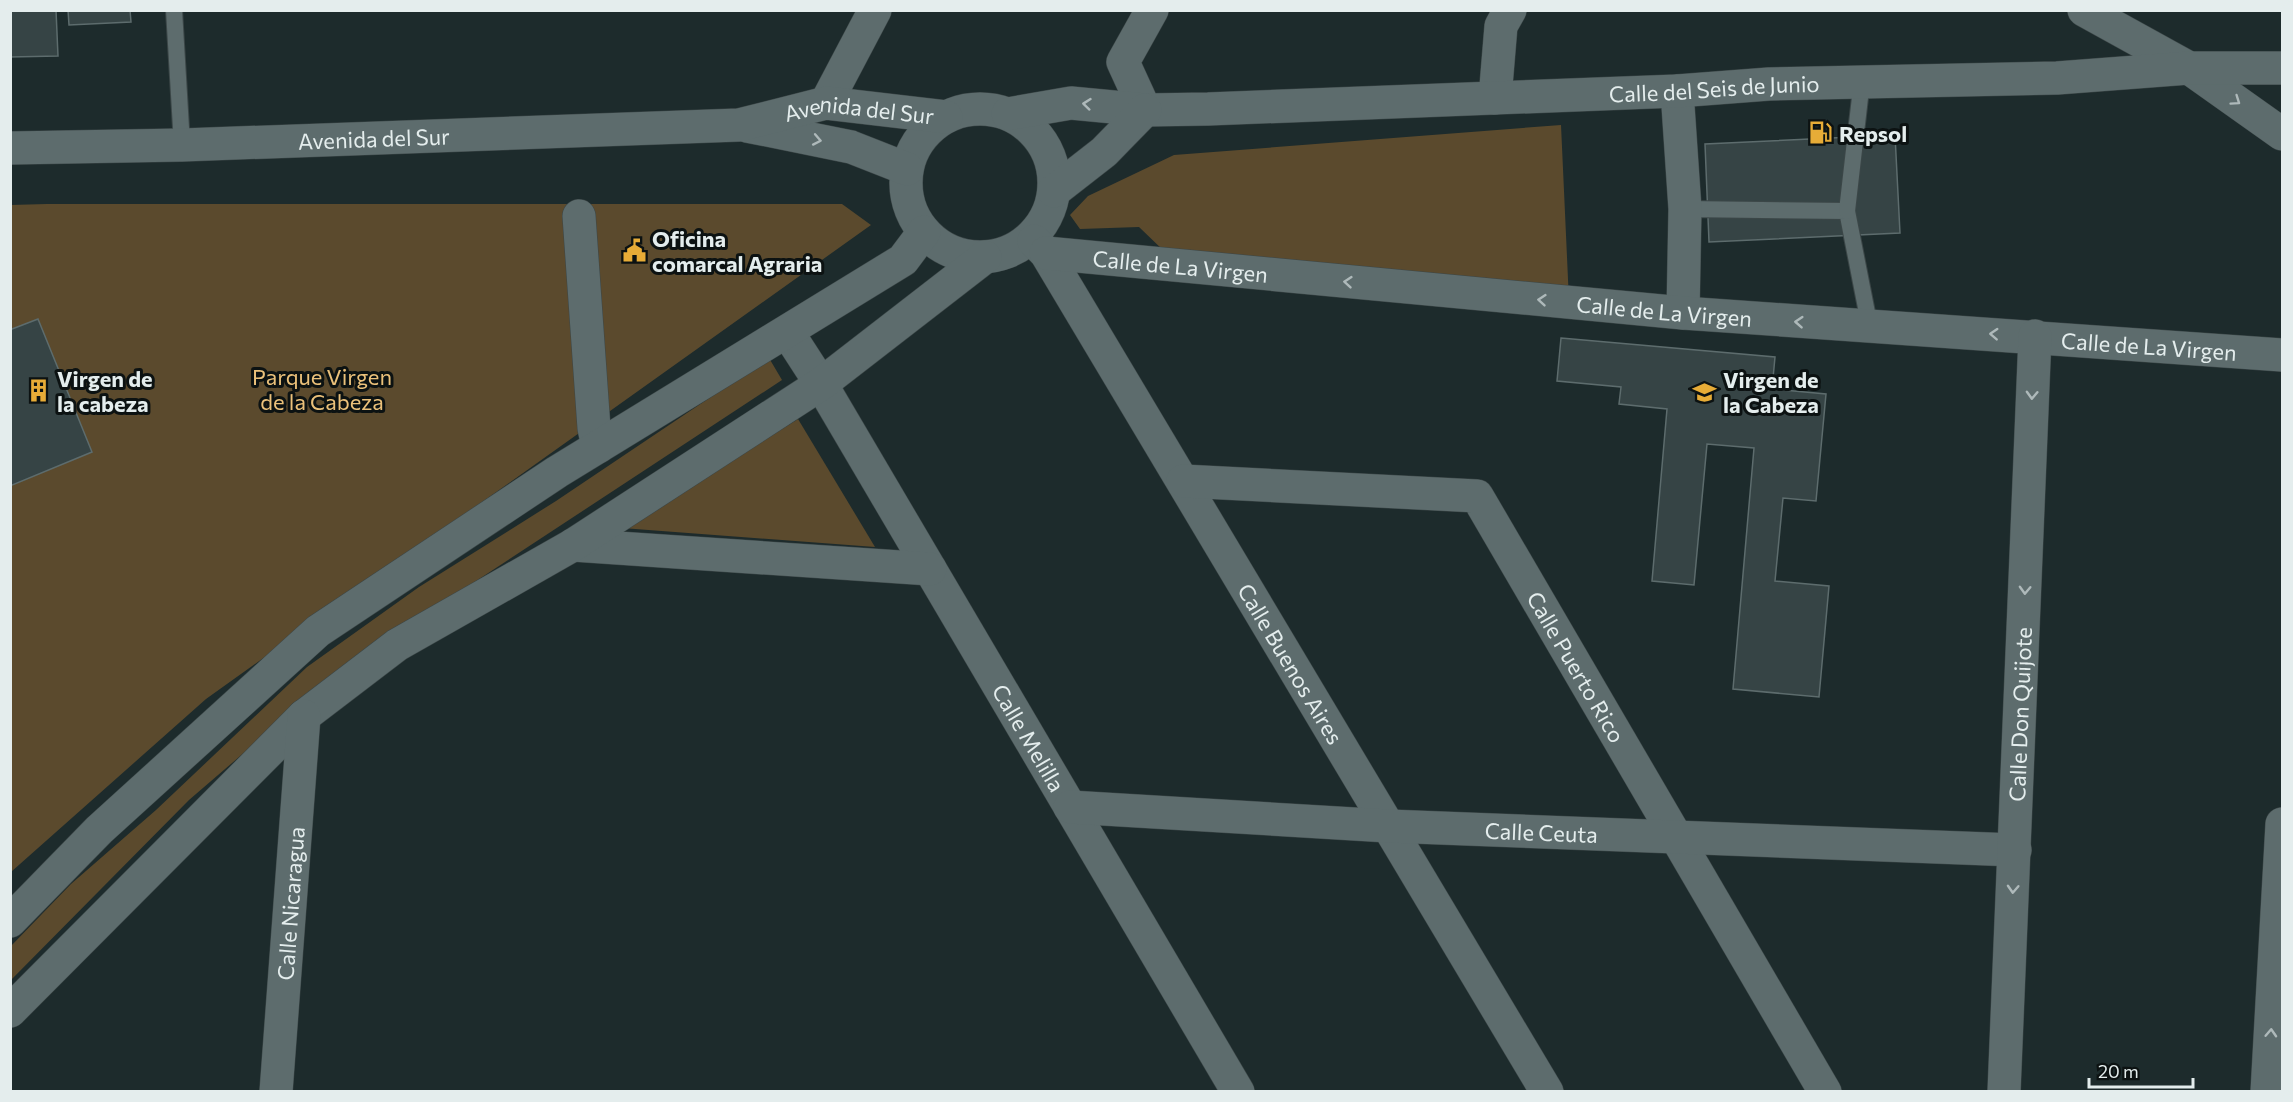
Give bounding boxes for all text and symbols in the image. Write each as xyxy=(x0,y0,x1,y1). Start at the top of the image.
street label: Calle del Seis de Junio xyxy=(1608,69,1820,107)
street label: Avenida del Sur xyxy=(781,89,936,129)
one-way arrow xyxy=(2229,94,2240,105)
one-way arrow xyxy=(1083,98,1092,111)
fuel station icon: Repsol xyxy=(1808,120,1834,146)
place label: Repsol xyxy=(1839,120,1907,147)
street label: Avenida del Sur xyxy=(298,122,450,154)
one-way arrow xyxy=(812,133,822,146)
place label: Oficina comarcal Agraria xyxy=(652,225,822,277)
public building icon: Oficina comarcal Agraria xyxy=(621,238,647,264)
street label: Calle de La Virgen xyxy=(1092,244,1269,287)
one-way arrow xyxy=(1343,276,1353,289)
street label: Calle de La Virgen xyxy=(1575,290,1753,331)
one-way arrow xyxy=(1538,294,1547,307)
one-way arrow xyxy=(1795,316,1804,329)
street label: Calle de La Virgen xyxy=(2060,326,2238,365)
one-way arrow xyxy=(1989,328,1998,341)
park label: Parque Virgen de la Cabeza xyxy=(252,363,392,415)
place label: Virgen de la cabeza xyxy=(57,365,153,417)
place label: Virgen de la Cabeza xyxy=(1723,366,1819,418)
building icon: Virgen de la cabeza xyxy=(26,378,52,404)
school or university icon: Virgen de la Cabeza xyxy=(1692,379,1718,405)
one-way arrow xyxy=(2026,390,2039,399)
street label: Calle Buenos Aires xyxy=(1233,578,1349,749)
one-way arrow xyxy=(2019,585,2031,594)
street label: Calle Puerto Rico xyxy=(1522,586,1631,747)
street label: Calle Don Quijote xyxy=(2002,626,2037,802)
street label: Calle Melilla xyxy=(987,679,1071,796)
street label: Calle Ceuta xyxy=(1484,816,1598,848)
street label: Calle Nicaragua xyxy=(271,826,309,981)
one-way arrow xyxy=(2007,885,2020,894)
one-way arrow xyxy=(2264,1029,2277,1038)
scale bar xyxy=(2089,1051,2192,1089)
text: 20 m xyxy=(2098,1060,2139,1082)

